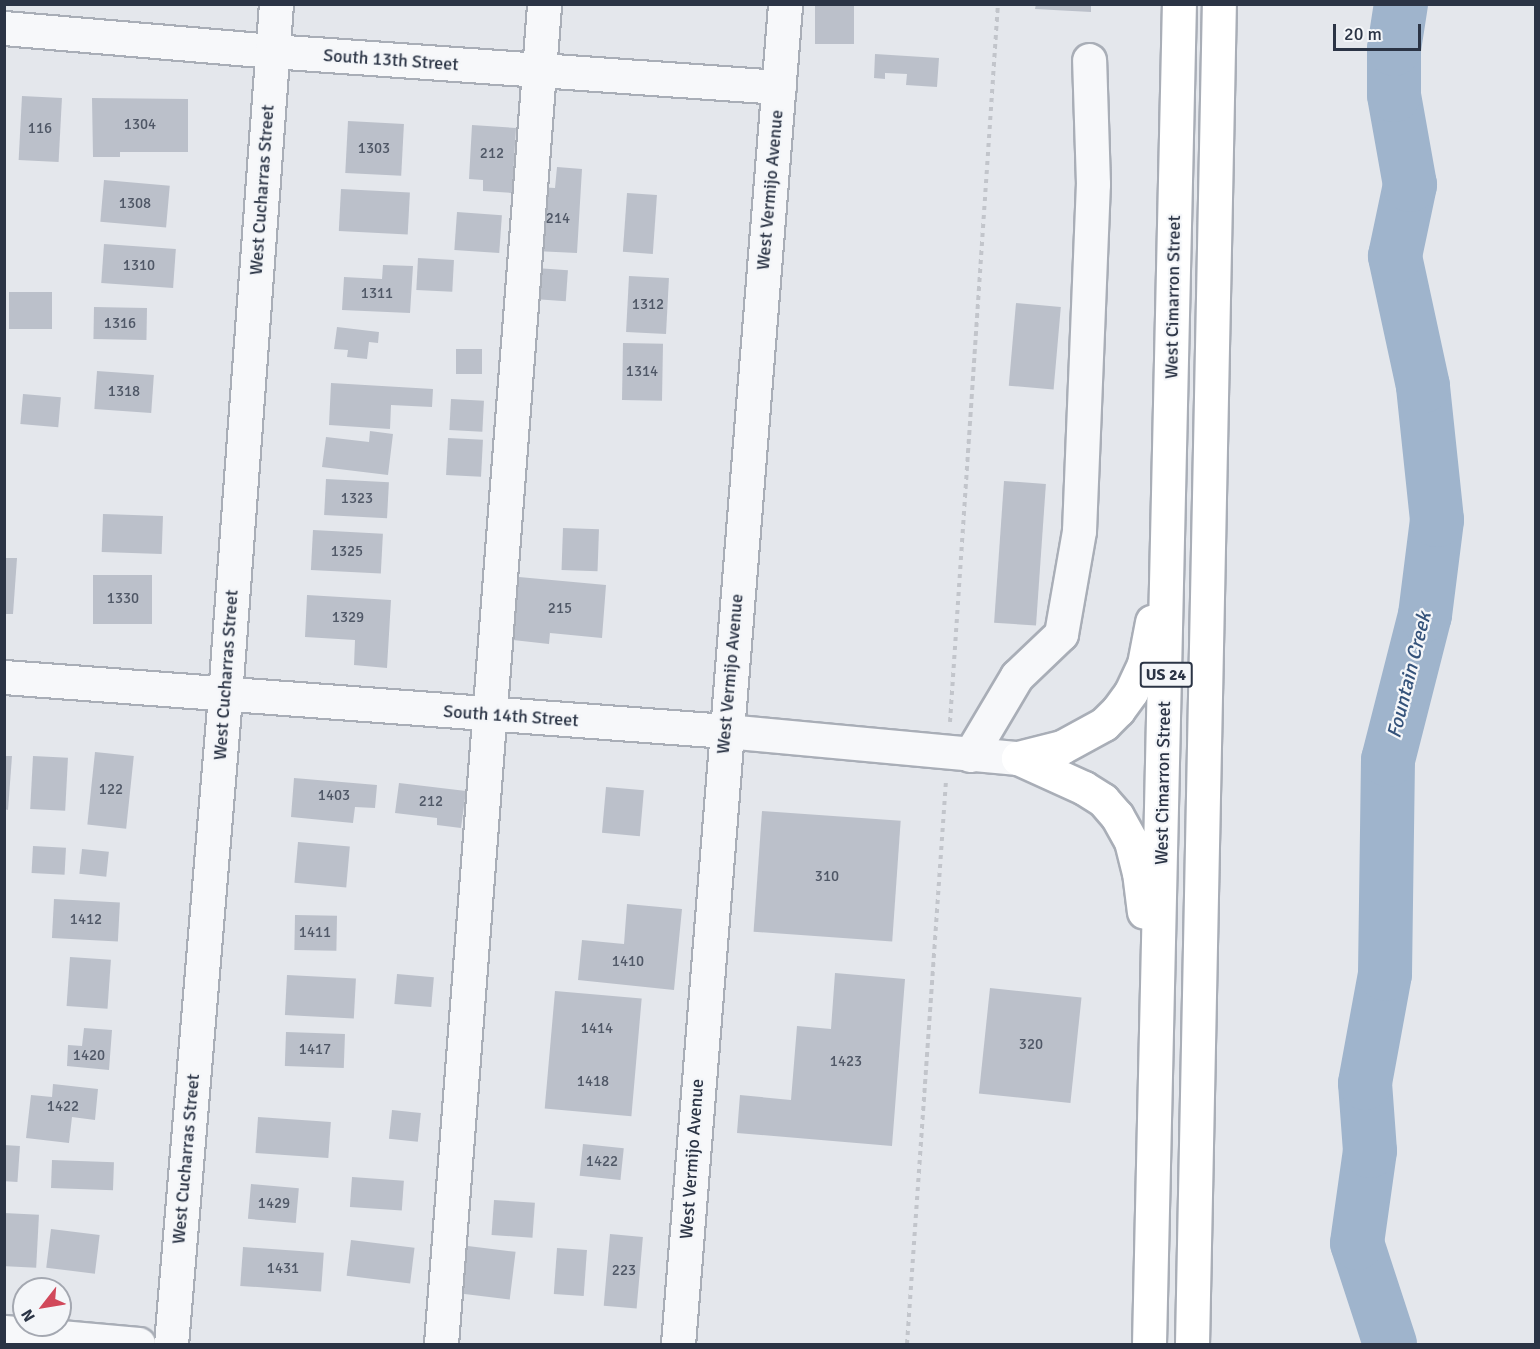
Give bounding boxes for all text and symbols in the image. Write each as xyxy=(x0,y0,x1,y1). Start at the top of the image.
scale bar xyxy=(1336,12,1424,50)
text: 20 m xyxy=(1344,23,1382,45)
street label: South 13th Street xyxy=(323,44,459,76)
street label: West Cucharras Street xyxy=(245,104,279,276)
street label: West Vermijo Avenue xyxy=(752,109,788,271)
house number: 1304 xyxy=(124,116,156,134)
house number: 116 xyxy=(28,120,52,138)
house number: 1303 xyxy=(358,140,390,158)
house number: 212 xyxy=(480,145,504,163)
house number: 1308 xyxy=(119,195,151,213)
house number: 214 xyxy=(546,210,570,228)
street label: West Cimarron Street xyxy=(1161,215,1185,379)
house number: 1310 xyxy=(123,257,155,275)
house number: 1311 xyxy=(361,285,393,303)
house number: 1312 xyxy=(632,296,664,314)
house number: 1316 xyxy=(104,315,136,333)
house number: 1314 xyxy=(626,363,658,381)
house number: 1318 xyxy=(108,383,140,401)
house number: 1323 xyxy=(341,490,373,508)
house number: 1325 xyxy=(331,543,363,561)
street label: West Cucharras Street xyxy=(209,589,243,761)
house number: 1330 xyxy=(107,590,139,608)
street label: West Vermijo Avenue xyxy=(712,593,748,755)
house number: 215 xyxy=(548,600,572,618)
house number: 1329 xyxy=(332,609,364,627)
water label: Fountain Creek xyxy=(1382,609,1436,741)
road number: US 24 xyxy=(1139,662,1193,688)
street label: South 14th Street xyxy=(443,700,579,732)
street label: West Cimarron Street xyxy=(1151,701,1175,865)
house number: 122 xyxy=(99,781,123,799)
house number: 1403 xyxy=(318,787,350,805)
house number: 212 xyxy=(419,793,443,811)
house number: 310 xyxy=(815,868,839,886)
house number: 1412 xyxy=(70,911,102,929)
house number: 1411 xyxy=(299,924,331,942)
house number: 1410 xyxy=(612,953,644,971)
house number: 1414 xyxy=(581,1020,613,1038)
house number: 320 xyxy=(1019,1036,1043,1054)
house number: 1417 xyxy=(299,1041,331,1059)
house number: 1420 xyxy=(73,1047,105,1065)
house number: 1423 xyxy=(830,1053,862,1071)
street label: West Cucharras Street xyxy=(168,1073,204,1245)
house number: 1418 xyxy=(577,1073,609,1091)
street label: West Vermijo Avenue xyxy=(676,1078,708,1240)
house number: 1422 xyxy=(47,1098,79,1116)
house number: 1422 xyxy=(586,1153,618,1171)
house number: 1429 xyxy=(258,1195,290,1213)
house number: 1431 xyxy=(267,1260,299,1278)
house number: 223 xyxy=(612,1262,636,1280)
north arrow xyxy=(12,1277,72,1337)
text: N xyxy=(17,1305,40,1325)

